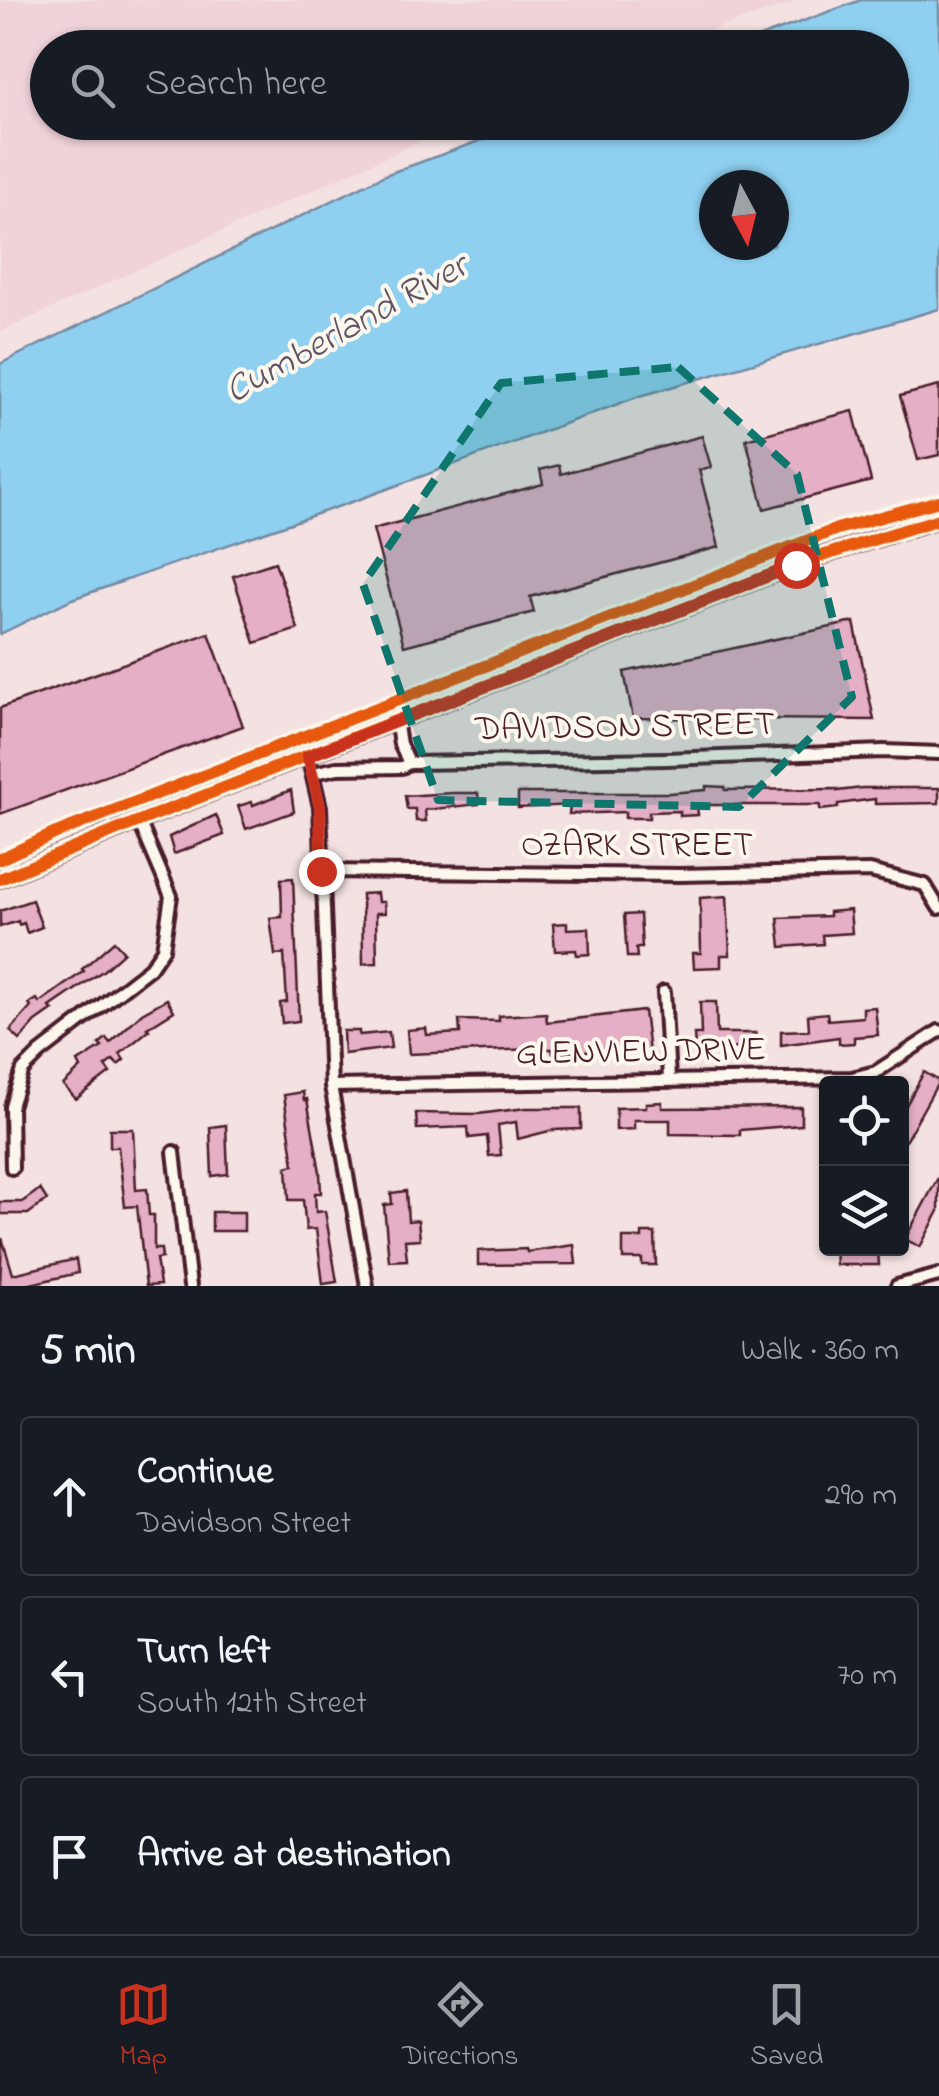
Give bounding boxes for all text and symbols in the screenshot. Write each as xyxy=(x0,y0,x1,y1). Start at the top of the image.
search box xyxy=(30,30,909,140)
text: Search here xyxy=(145,57,327,113)
icon: search xyxy=(65,58,120,113)
north arrow xyxy=(699,170,789,260)
water label: Cumberland River xyxy=(215,238,482,420)
route start xyxy=(774,543,820,589)
street label: DAVIDSON STREET xyxy=(474,700,775,756)
street label: OZARK STREET xyxy=(521,821,753,872)
route end xyxy=(299,849,345,895)
street label: GLENVIEW DRIVE xyxy=(515,1025,767,1081)
map controls xyxy=(819,1076,909,1256)
button: locate xyxy=(819,1076,909,1166)
button: layers xyxy=(819,1166,909,1256)
text: 5 min xyxy=(40,1321,135,1382)
text: Walk · 360 m xyxy=(741,1328,899,1375)
text: Continue xyxy=(137,1445,273,1501)
icon: ahead xyxy=(42,1469,97,1524)
text: 290 m xyxy=(825,1473,897,1520)
text: Davidson Street xyxy=(137,1501,351,1548)
text: Turn left xyxy=(137,1625,270,1681)
icon: left xyxy=(42,1649,97,1704)
text: 70 m xyxy=(837,1653,897,1700)
text: South 12th Street xyxy=(137,1681,367,1728)
text: Arrive at destination xyxy=(137,1828,451,1884)
icon: arrive xyxy=(42,1829,97,1884)
tab: Map xyxy=(116,1977,171,2078)
tab: Directions xyxy=(402,1977,519,2078)
tab: Saved xyxy=(750,1977,823,2078)

